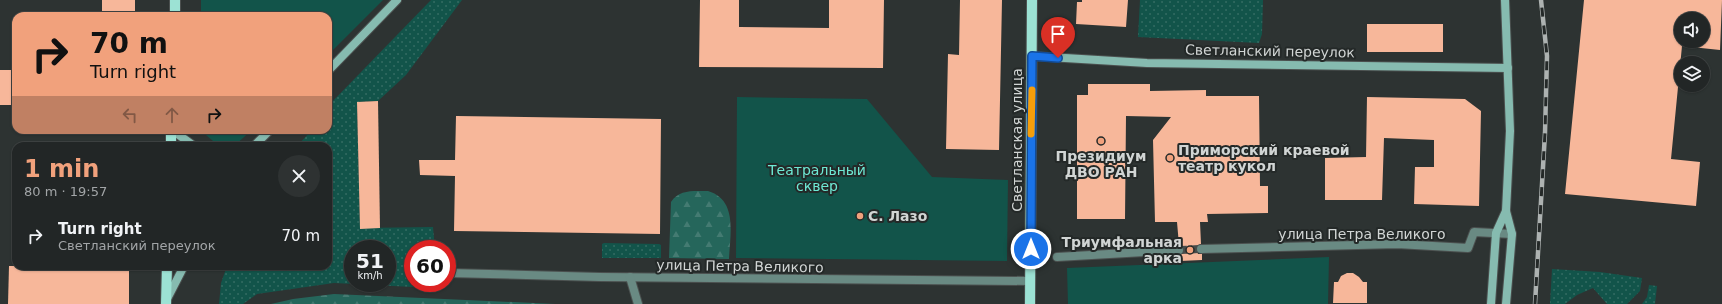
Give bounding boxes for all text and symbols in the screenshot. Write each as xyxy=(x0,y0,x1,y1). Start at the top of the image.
map controls xyxy=(1674,12,1710,92)
button: sound xyxy=(1674,12,1710,48)
pin xyxy=(1041,17,1075,58)
icon: arrive xyxy=(1047,23,1069,45)
text: 70 m xyxy=(90,27,168,60)
icon: right xyxy=(24,28,76,80)
street label: Светланский переулок xyxy=(1185,42,1355,60)
button: layers xyxy=(1674,56,1710,92)
text: Turn right xyxy=(90,61,176,82)
street label: Светланская улица xyxy=(1009,68,1025,212)
icon: left xyxy=(119,104,141,126)
icon: ahead xyxy=(161,104,183,126)
icon: right xyxy=(203,104,225,126)
marker: Президиум ДВО РАН xyxy=(1096,136,1106,146)
place label: Приморский краевой театр кукол xyxy=(1178,142,1350,174)
place label: Президиум ДВО РАН xyxy=(1056,148,1146,180)
marker: Приморский краевой театр кукол xyxy=(1165,153,1175,163)
text: 1 min xyxy=(24,155,99,183)
button: close xyxy=(278,155,320,197)
park label: Театральный сквер xyxy=(767,162,866,194)
text: 80 m · 19:57 xyxy=(24,184,107,199)
place label: С. Лазо xyxy=(868,208,928,224)
marker: С. Лазо xyxy=(855,211,865,221)
text: Turn right xyxy=(58,220,142,238)
icon: right xyxy=(24,225,46,247)
street label: улица Петра Великого xyxy=(1278,226,1446,242)
text: 70 m xyxy=(282,227,320,245)
position arrow xyxy=(1010,228,1052,270)
place label: Триумфальная арка xyxy=(1061,234,1182,266)
text: Светланский переулок xyxy=(58,238,216,253)
speed limit sign: 60 xyxy=(404,240,456,292)
marker: Триумфальная арка xyxy=(1185,245,1195,255)
text: 51 xyxy=(356,249,384,273)
street label: улица Петра Великого xyxy=(656,257,824,275)
text: km/h xyxy=(357,270,383,281)

